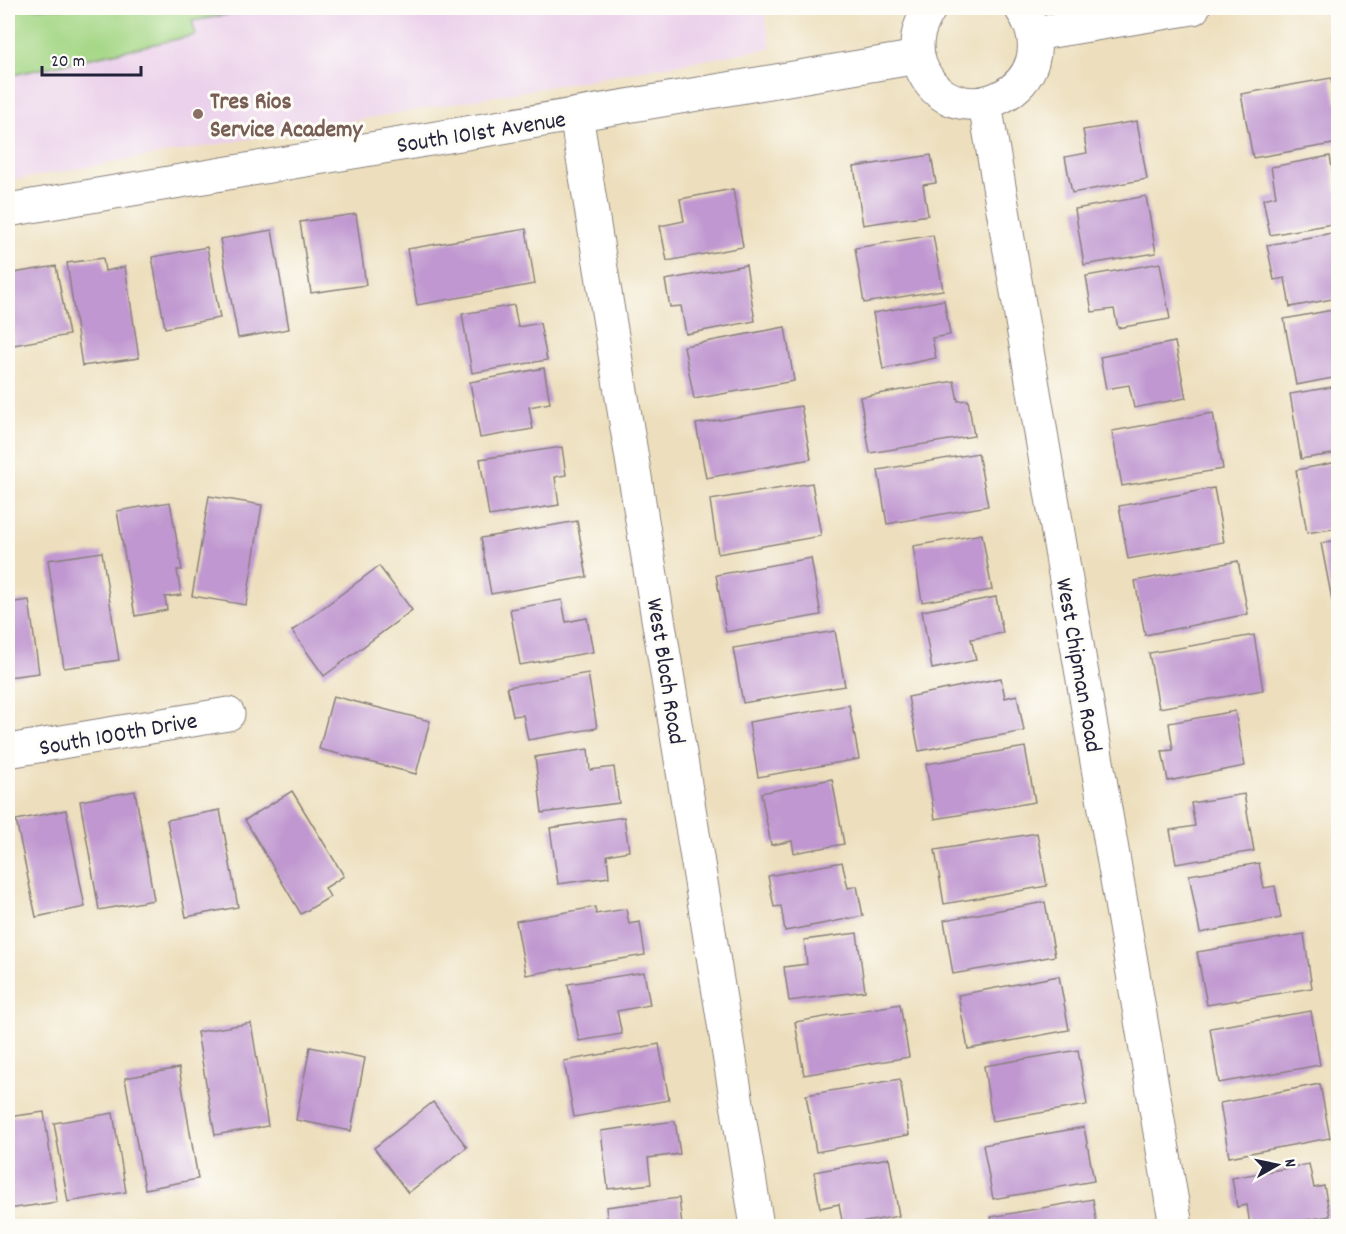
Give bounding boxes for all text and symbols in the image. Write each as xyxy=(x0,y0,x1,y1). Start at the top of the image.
scale bar xyxy=(42,39,141,77)
text: 20 m xyxy=(51,50,85,75)
place label: Tres Rios Service Academy xyxy=(210,86,363,148)
street label: South 101st Avenue xyxy=(395,104,568,164)
marker: Tres Rios Service Academy xyxy=(191,107,205,121)
street label: West Chipman Road xyxy=(1045,576,1109,755)
street label: West Bloch Road xyxy=(636,596,692,747)
street label: South 100th Drive xyxy=(37,705,200,767)
north arrow xyxy=(1247,1135,1307,1195)
text: N xyxy=(1277,1157,1301,1169)

